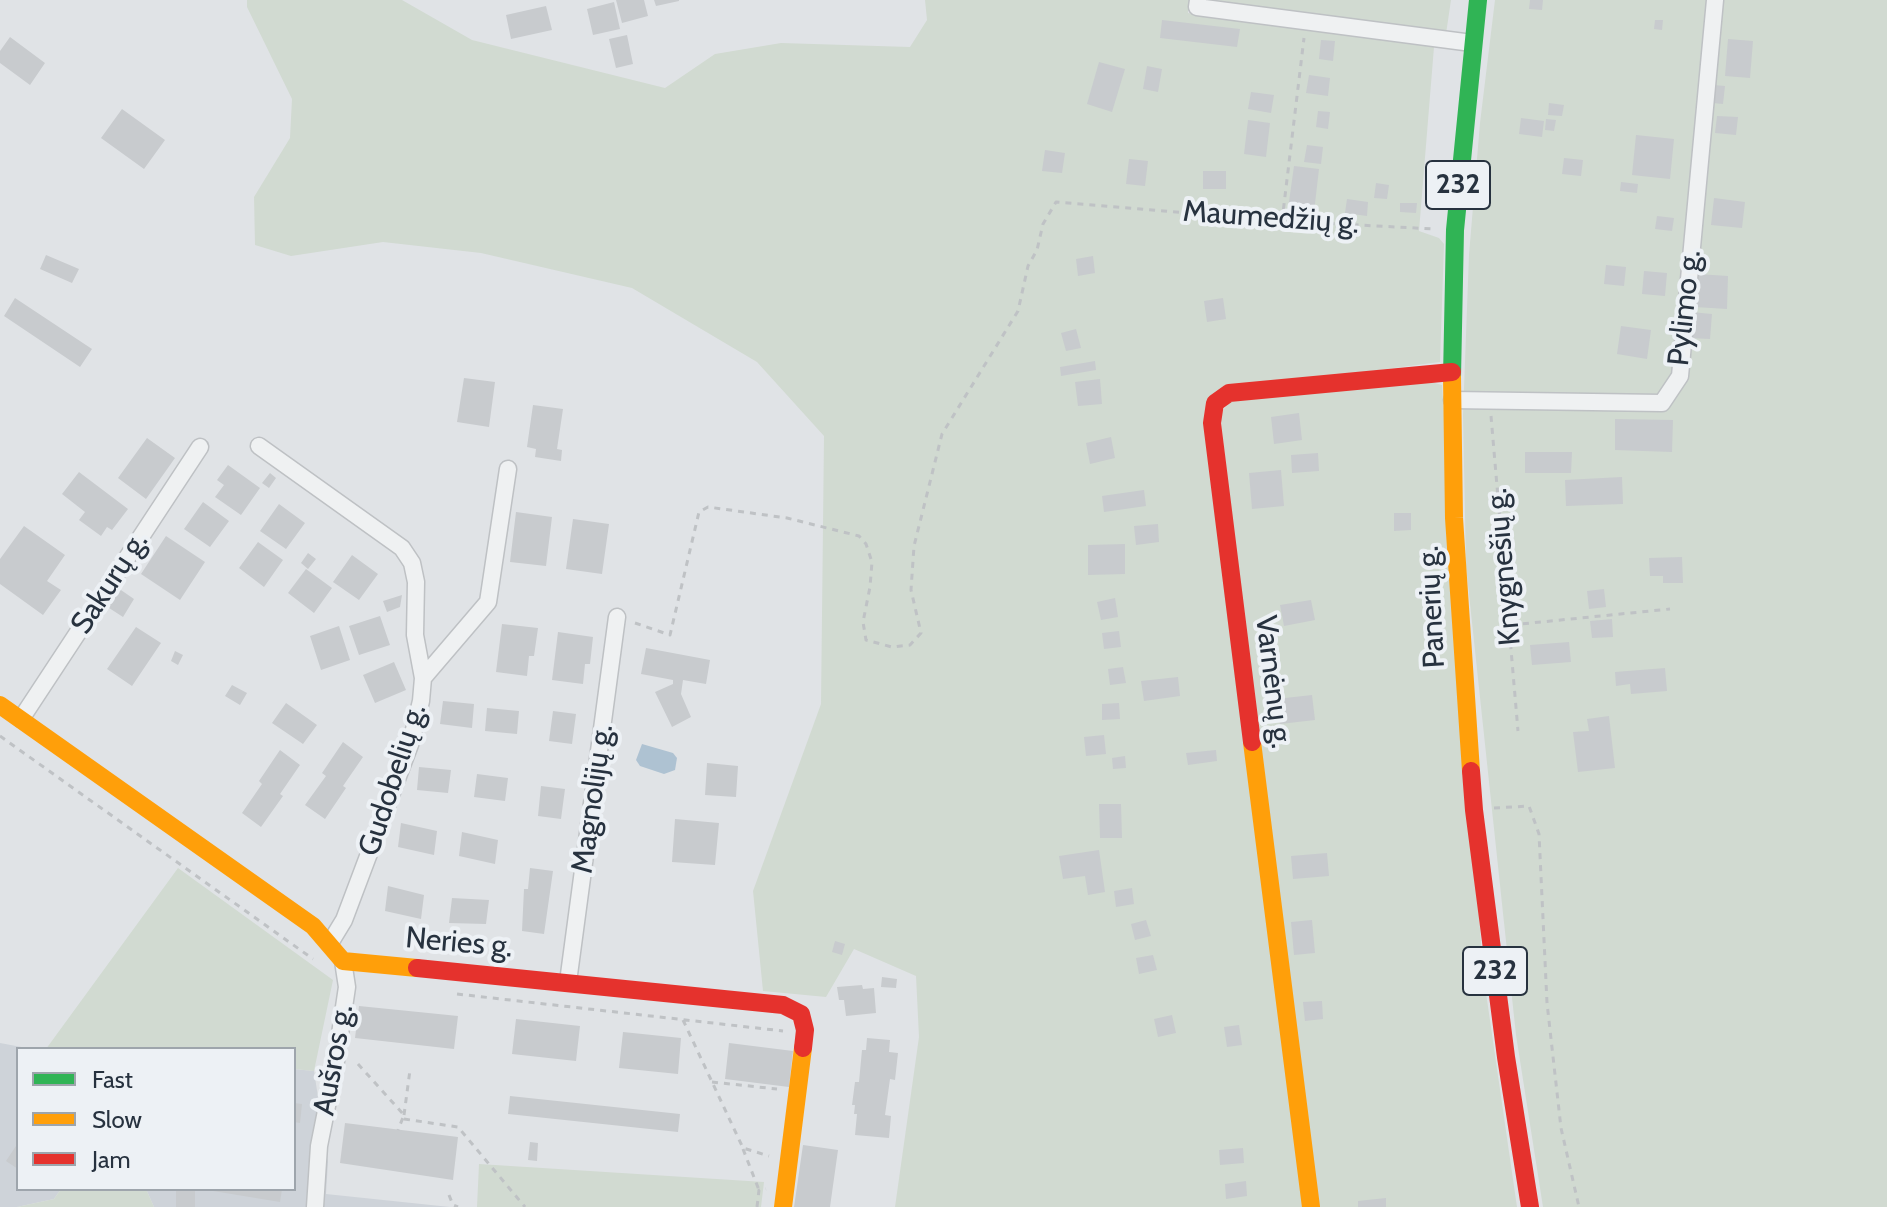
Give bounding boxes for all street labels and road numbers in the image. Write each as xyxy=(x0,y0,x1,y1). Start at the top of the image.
road number: 232 xyxy=(1426,161,1490,209)
street label: Maumedžių g. xyxy=(1182,194,1360,242)
street label: Pylimo g. xyxy=(1661,248,1709,368)
street label: Knygnešių g. xyxy=(1479,487,1529,647)
street label: Sakurų g. xyxy=(64,525,156,641)
street label: Panerių g. xyxy=(1411,545,1453,669)
street label: Varnėnų g. xyxy=(1247,614,1299,750)
street label: Gudobelių g. xyxy=(351,699,435,861)
street label: Magnolijų g. xyxy=(565,722,621,876)
street label: Neries g. xyxy=(404,920,514,966)
road number: 232 xyxy=(1463,947,1527,995)
street label: Aušros g. xyxy=(307,1002,361,1118)

